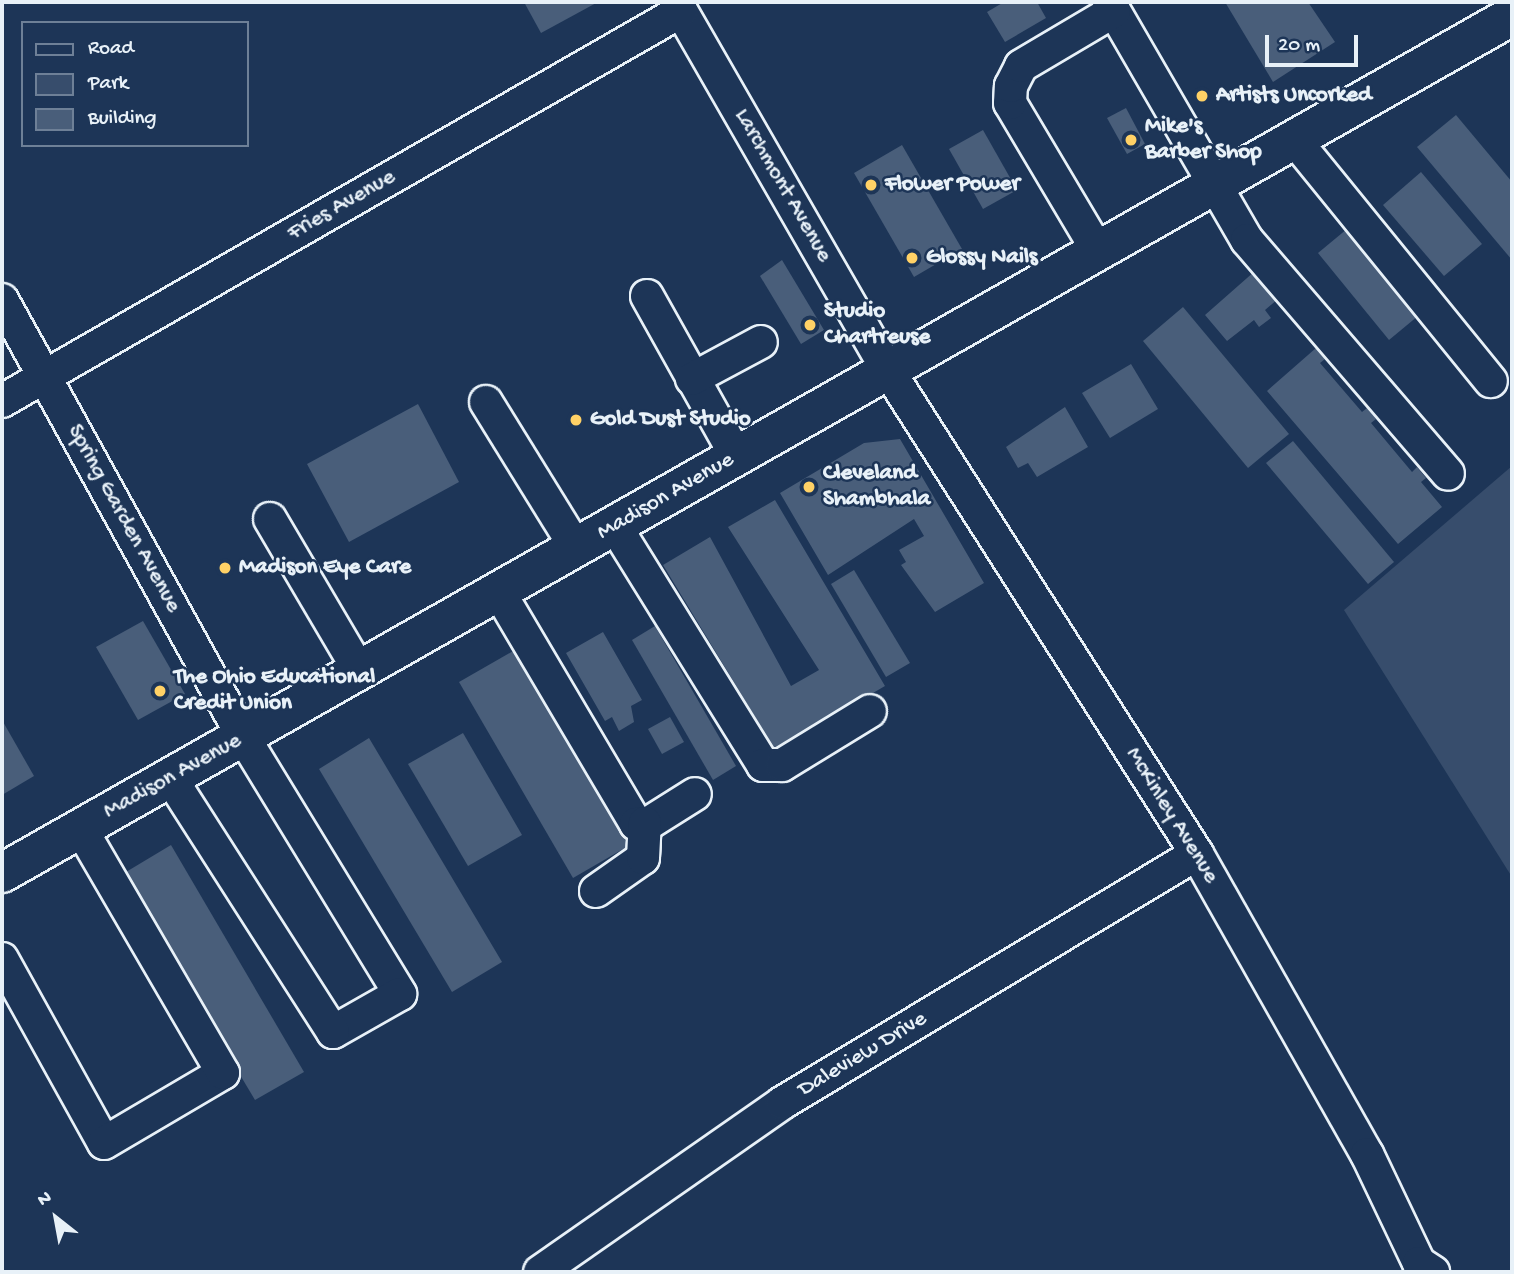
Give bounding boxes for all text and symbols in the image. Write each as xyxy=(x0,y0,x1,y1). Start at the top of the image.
legend xyxy=(21,21,248,147)
scale bar xyxy=(1269,21,1362,65)
text: 20 m xyxy=(1278,34,1320,59)
text: Road xyxy=(88,37,134,62)
text: Park xyxy=(88,72,128,97)
place label: Artists Uncorked xyxy=(1216,82,1372,110)
marker: Artists Uncorked xyxy=(1194,88,1210,104)
street label: Larchmont Avenue xyxy=(727,104,837,268)
text: Building xyxy=(88,107,157,132)
place label: Mike's Barber Shop xyxy=(1145,113,1262,167)
marker: Mike's Barber Shop xyxy=(1123,132,1139,148)
street label: Fries Avenue xyxy=(283,164,401,248)
place label: Flower Power xyxy=(885,171,1020,199)
marker: Flower Power xyxy=(863,177,879,193)
place label: Glossy Nails xyxy=(926,244,1038,272)
marker: Glossy Nails xyxy=(904,250,920,266)
place label: Studio Chartreuse xyxy=(824,298,930,352)
marker: Studio Chartreuse xyxy=(802,317,818,333)
place label: Gold Dust Studio xyxy=(590,406,751,434)
marker: Gold Dust Studio xyxy=(568,412,584,428)
street label: Spring Garden Avenue xyxy=(60,420,186,618)
street label: Madison Avenue xyxy=(593,447,739,547)
place label: Cleveland Shambhala xyxy=(823,460,930,514)
marker: Cleveland Shambhala xyxy=(801,479,817,495)
place label: Madison Eye Care xyxy=(239,554,411,582)
marker: Madison Eye Care xyxy=(217,560,233,576)
place label: The Ohio Educational Credit Union xyxy=(174,664,375,718)
marker: The Ohio Educational Credit Union xyxy=(152,683,168,699)
street label: Madison Avenue xyxy=(99,728,247,826)
street label: McKinley Avenue xyxy=(1118,743,1224,889)
street label: Daleview Drive xyxy=(794,1006,932,1104)
north arrow xyxy=(21,1183,91,1253)
text: N xyxy=(34,1187,56,1213)

